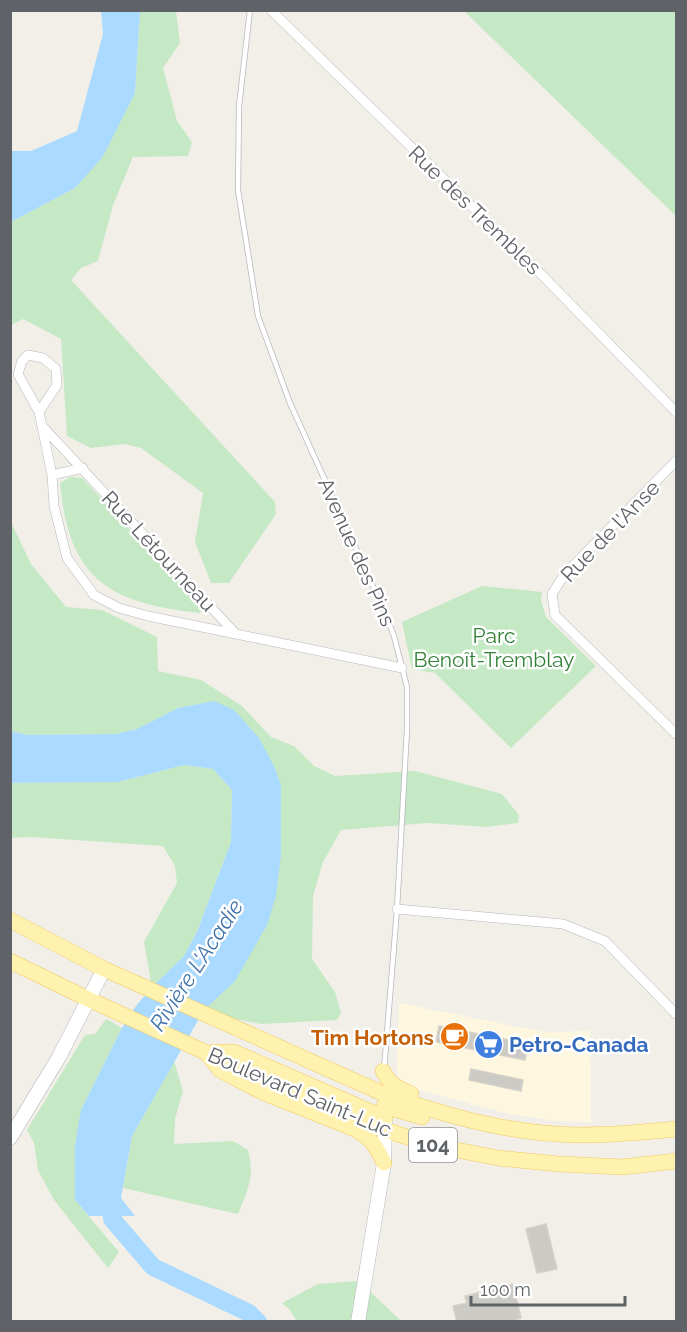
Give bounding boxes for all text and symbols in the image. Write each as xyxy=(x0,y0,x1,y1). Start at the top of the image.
street label: Rue des Trembles xyxy=(403,140,547,280)
street label: Avenue des Pins xyxy=(313,474,401,630)
street label: Rue de l'Anse xyxy=(555,475,665,587)
street label: Rue Létourneau xyxy=(97,486,221,616)
park label: Parc Benoît-Tremblay xyxy=(414,623,574,672)
water label: Rivière L'Acadie xyxy=(144,894,248,1036)
cafe icon: Tim Hortons xyxy=(439,1021,471,1053)
place label: Tim Hortons xyxy=(311,1025,434,1050)
supermarket icon: Petro-Canada xyxy=(472,1028,504,1060)
place label: Petro-Canada xyxy=(509,1032,649,1057)
street label: Boulevard Saint-Luc xyxy=(204,1042,396,1142)
road number: 104 xyxy=(409,1128,457,1162)
scale bar xyxy=(471,1269,626,1307)
text: 100 m xyxy=(480,1279,531,1300)

